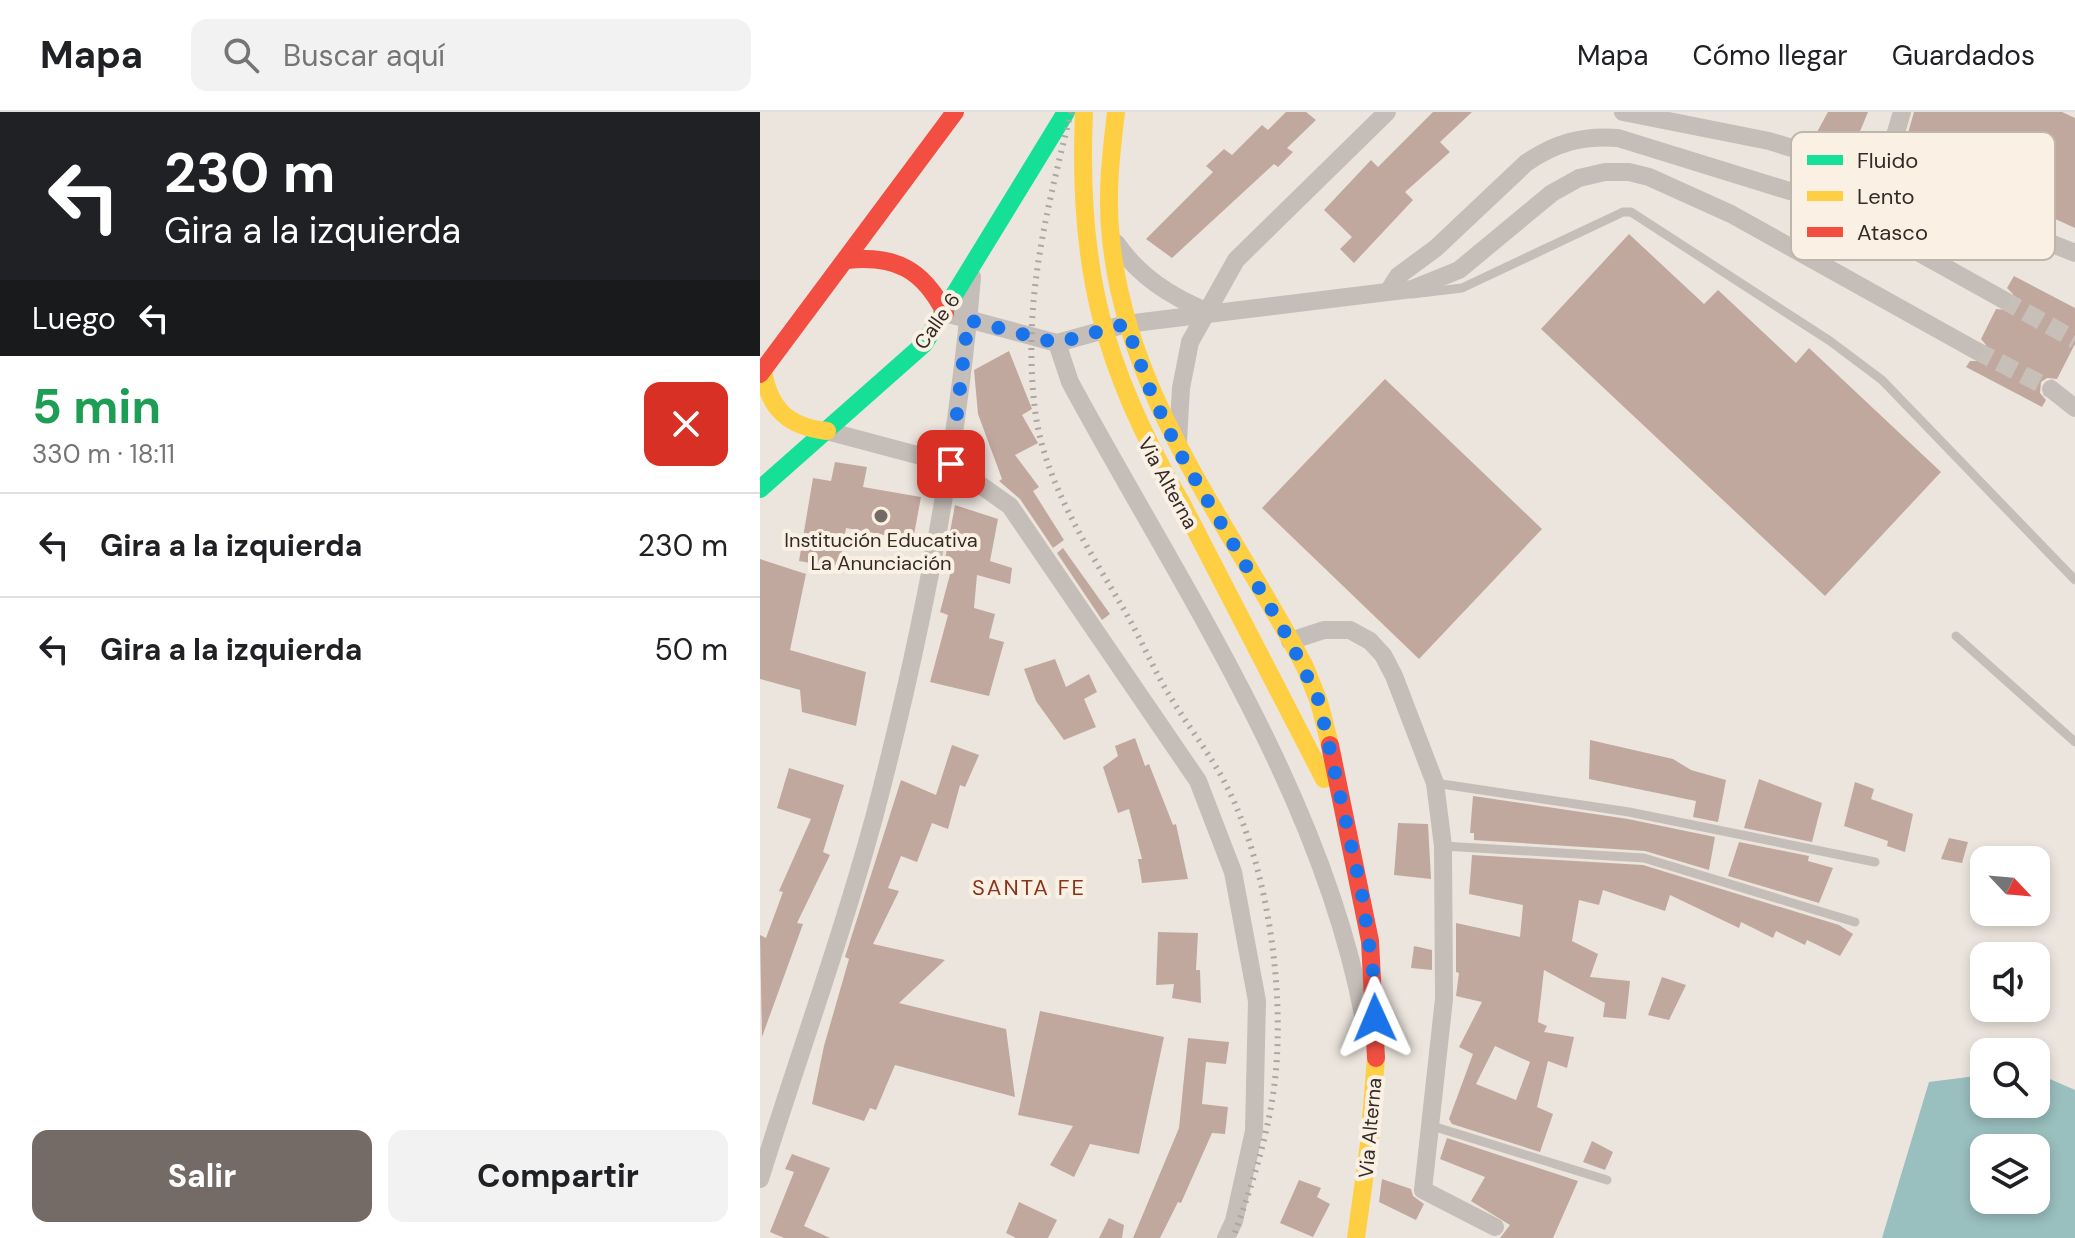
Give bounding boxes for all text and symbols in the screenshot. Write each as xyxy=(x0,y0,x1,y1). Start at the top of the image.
search box xyxy=(191,19,751,91)
text: Mapa xyxy=(40,30,143,80)
icon: search xyxy=(219,33,263,77)
text: Buscar aquí xyxy=(283,36,445,75)
text: Mapa xyxy=(1577,37,1648,74)
text: Cómo llegar xyxy=(1692,37,1848,74)
text: Guardados xyxy=(1892,37,2035,74)
legend xyxy=(1791,132,2055,260)
text: 230 m xyxy=(164,136,335,209)
icon: left xyxy=(32,144,136,248)
text: Fluido xyxy=(1857,146,1918,175)
text: Lento xyxy=(1857,182,1915,211)
text: Gira a la izquierda xyxy=(164,207,461,254)
text: Atasco xyxy=(1857,218,1928,247)
street label: Calle 6 xyxy=(908,288,966,354)
icon: left xyxy=(132,296,176,340)
text: Luego xyxy=(32,299,116,338)
text: 5 min xyxy=(32,375,161,438)
button: close xyxy=(644,382,728,466)
pin xyxy=(917,430,985,498)
street label: Via Alterna xyxy=(1132,433,1204,533)
text: 330 m · 18:11 xyxy=(32,437,175,471)
icon: arrive xyxy=(929,442,973,486)
marker: Institución Educativa La Anunciación xyxy=(872,507,890,525)
icon: left xyxy=(32,523,76,567)
text: Gira a la izquierda xyxy=(100,526,362,565)
text: 230 m xyxy=(638,526,728,565)
place label: Institución Educativa La Anunciación xyxy=(784,527,978,576)
icon: left xyxy=(32,627,76,671)
text: Gira a la izquierda xyxy=(100,630,362,669)
text: 50 m xyxy=(654,630,728,669)
north arrow xyxy=(1970,846,2050,926)
map controls xyxy=(1970,846,2050,1214)
district label: SANTA FE xyxy=(972,873,1086,902)
button: sound xyxy=(1970,942,2050,1022)
position arrow xyxy=(1333,976,1417,1060)
button: search xyxy=(1970,1038,2050,1118)
street label: Via Alterna xyxy=(1353,1077,1387,1179)
button: Salir xyxy=(32,1130,372,1222)
button: Compartir xyxy=(388,1130,728,1222)
button: layers xyxy=(1970,1134,2050,1214)

